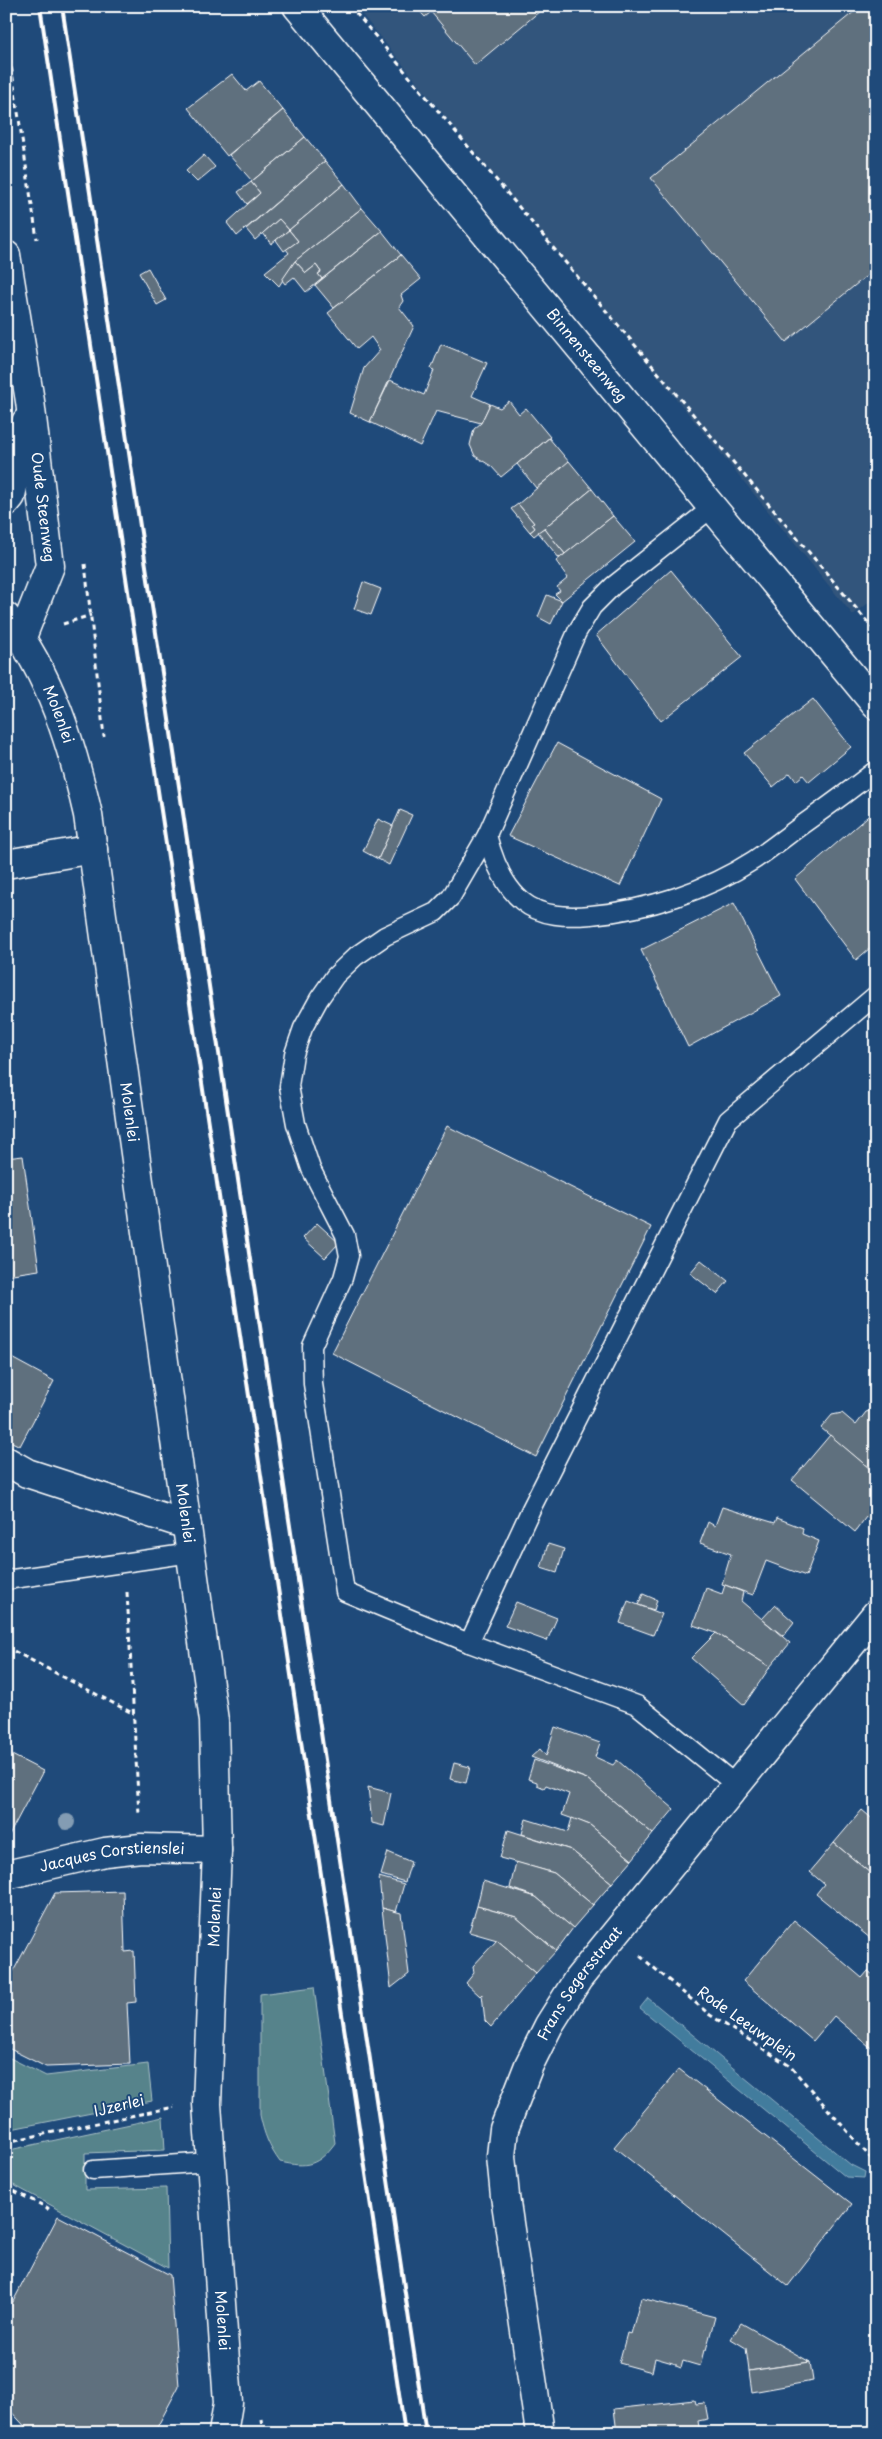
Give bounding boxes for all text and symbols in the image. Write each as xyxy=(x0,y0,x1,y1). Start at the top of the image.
street label: Binnensteenweg xyxy=(542,303,634,407)
street label: Oude Steenweg xyxy=(26,451,62,564)
street label: Molenlei xyxy=(38,681,81,746)
street label: Molenlei xyxy=(115,1080,146,1143)
street label: Molenlei xyxy=(171,1482,202,1544)
street label: Jacques Corstienslei xyxy=(37,1835,185,1877)
street label: Molenlei xyxy=(201,1886,226,1947)
street label: Frans Segersstraat xyxy=(530,1920,627,2044)
street label: Rode Leeuwplein xyxy=(693,1980,803,2066)
street label: IJzerlei xyxy=(91,2088,146,2122)
street label: Molenlei xyxy=(210,2289,237,2351)

